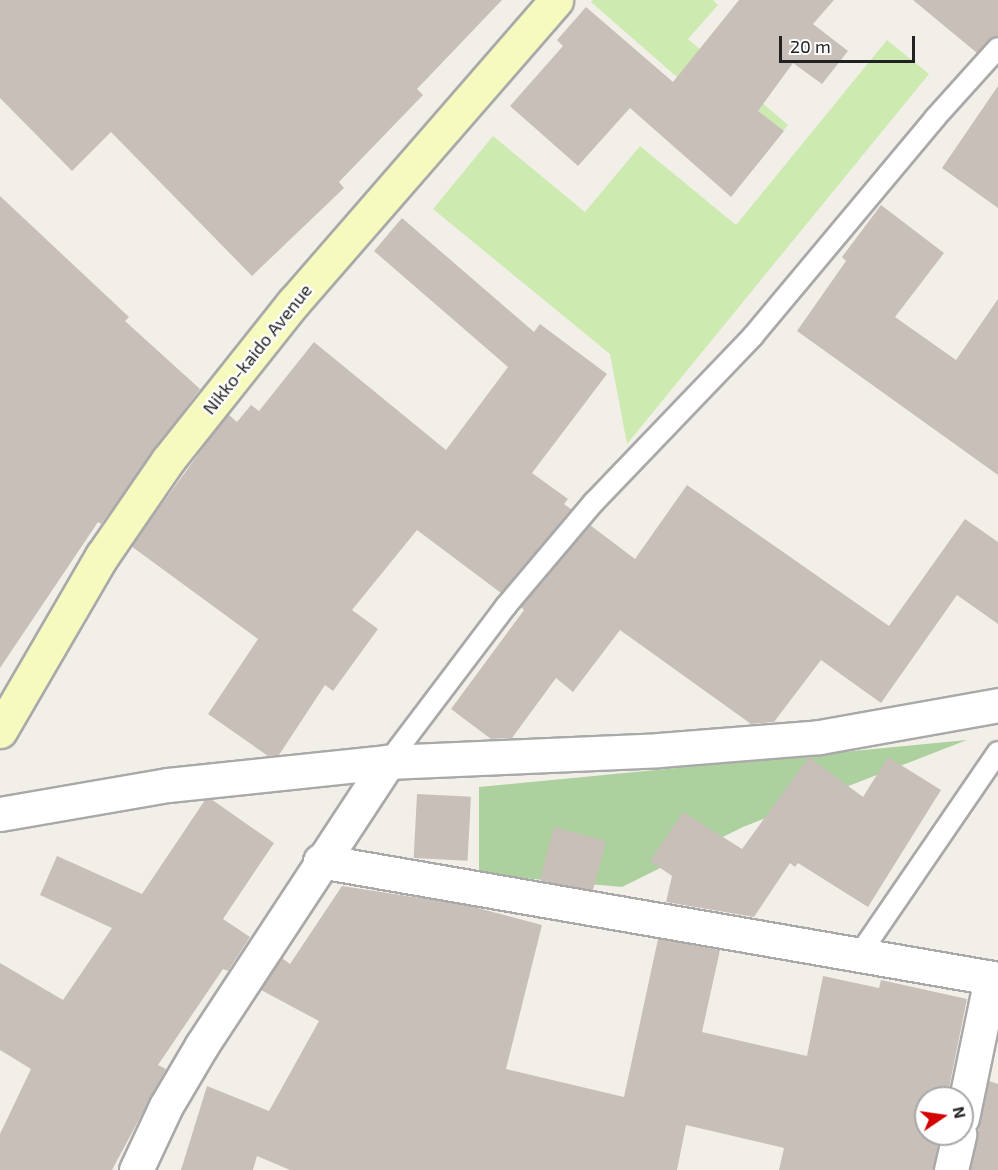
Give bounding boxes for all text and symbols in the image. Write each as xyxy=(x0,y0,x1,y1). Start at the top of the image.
scale bar xyxy=(782,24,918,62)
text: 20 m xyxy=(790,35,831,57)
street label: Nikko-kaido Avenue xyxy=(198,279,316,419)
north arrow xyxy=(914,1086,974,1146)
text: N xyxy=(950,1105,971,1120)

